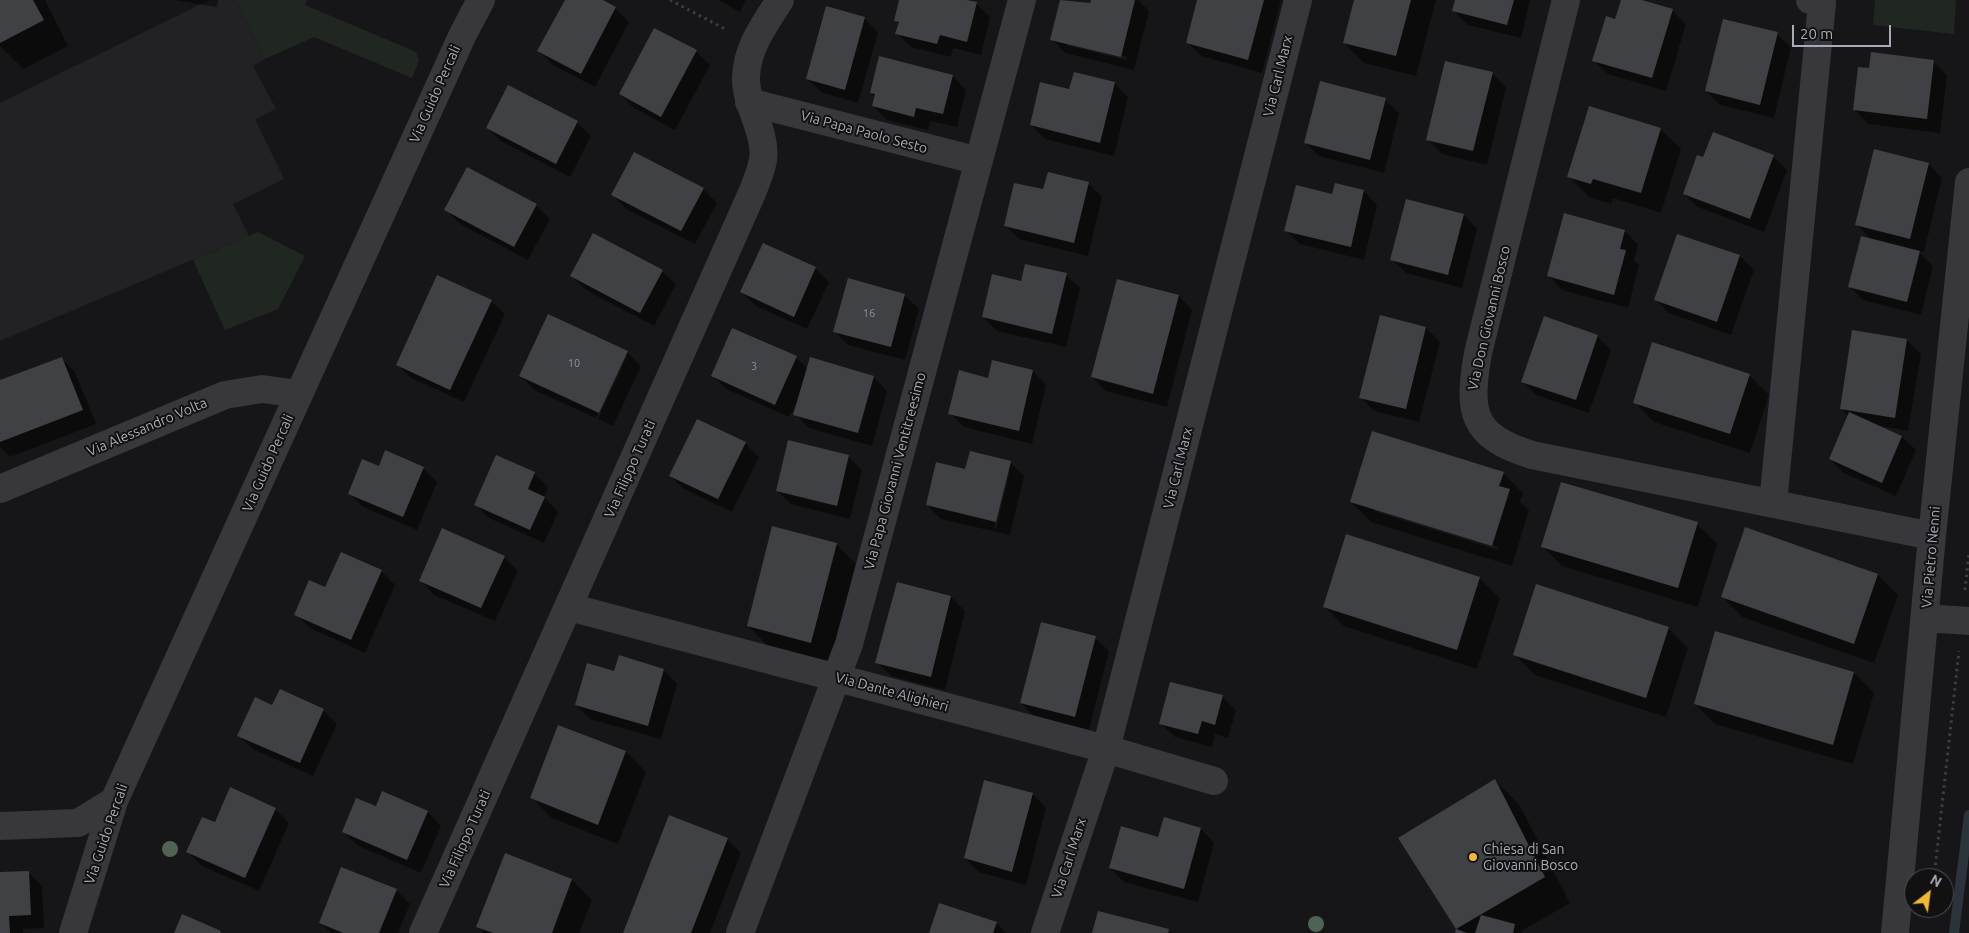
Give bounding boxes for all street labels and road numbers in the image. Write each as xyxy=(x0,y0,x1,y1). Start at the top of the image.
street label: Via Carl Marx xyxy=(1260,34,1296,118)
street label: Via Guido Percali xyxy=(406,43,464,145)
street label: Via Papa Paolo Sesto xyxy=(799,107,929,157)
street label: Via Don Giovanni Bosco xyxy=(1464,244,1514,392)
street label: Via Papa Giovanni Ventitreesimo xyxy=(861,370,929,572)
street label: Via Alessandro Volta xyxy=(84,394,210,460)
street label: Via Guido Percali xyxy=(239,412,297,514)
street label: Via Filippo Turati xyxy=(601,417,659,521)
street label: Via Carl Marx xyxy=(1160,426,1196,510)
street label: Via Pietro Nenni xyxy=(1918,505,1944,609)
street label: Via Dante Alighieri xyxy=(833,669,951,715)
street label: Via Guido Percali xyxy=(81,782,131,886)
street label: Via Filippo Turati xyxy=(436,787,494,891)
street label: Via Carl Marx xyxy=(1048,816,1090,900)

